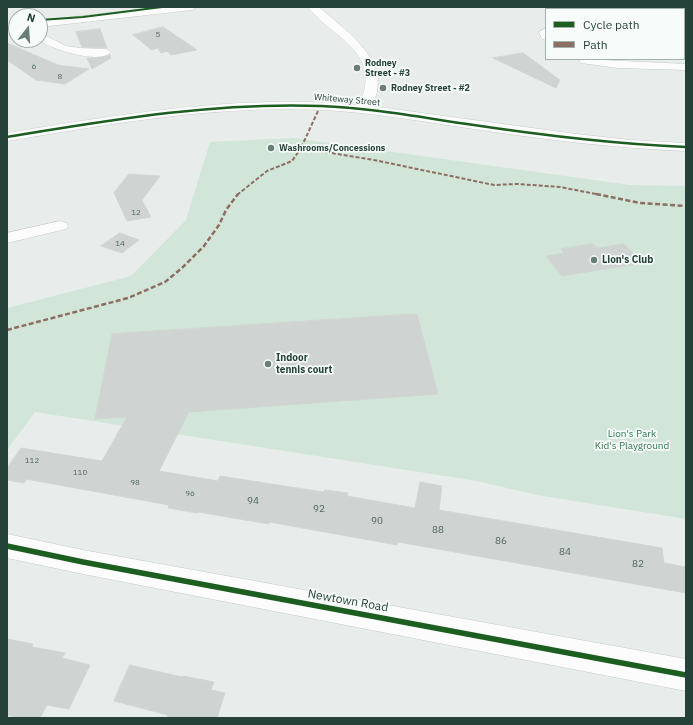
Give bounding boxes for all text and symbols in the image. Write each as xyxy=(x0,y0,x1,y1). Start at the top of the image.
north arrow xyxy=(8,8,48,48)
legend xyxy=(545,8,685,60)
text: N xyxy=(25,10,37,25)
text: Cycle path xyxy=(583,17,640,32)
house number: 5 xyxy=(156,30,160,40)
text: Path xyxy=(583,37,608,52)
place label: Rodney Street - #3 xyxy=(365,58,410,79)
house number: 6 xyxy=(32,62,36,72)
marker: Rodney Street - #3 xyxy=(352,63,362,73)
house number: 8 xyxy=(58,72,62,82)
marker: Rodney Street - #2 xyxy=(378,83,388,93)
place label: Rodney Street - #2 xyxy=(391,83,470,93)
street label: Whiteway Street xyxy=(314,92,380,108)
marker: Washrooms/Concessions xyxy=(266,143,276,153)
place label: Washrooms/Concessions xyxy=(279,143,385,153)
house number: 12 xyxy=(131,208,141,218)
house number: 14 xyxy=(115,239,125,249)
place label: Lion's Club xyxy=(602,254,653,266)
marker: Lion's Club xyxy=(589,255,599,265)
place label: Indoor tennis court xyxy=(276,352,332,376)
marker: Indoor tennis court xyxy=(263,359,273,369)
park label: Lion's Park Kid's Playground xyxy=(595,428,669,452)
house number: 112 xyxy=(25,456,39,466)
house number: 110 xyxy=(73,468,87,478)
house number: 98 xyxy=(130,478,140,488)
house number: 96 xyxy=(185,489,195,499)
house number: 94 xyxy=(247,495,259,507)
house number: 92 xyxy=(313,503,325,515)
house number: 90 xyxy=(371,515,383,527)
house number: 88 xyxy=(432,524,444,536)
house number: 86 xyxy=(495,535,507,547)
house number: 84 xyxy=(559,546,571,558)
house number: 82 xyxy=(632,558,644,570)
street label: Newtown Road xyxy=(307,587,389,615)

